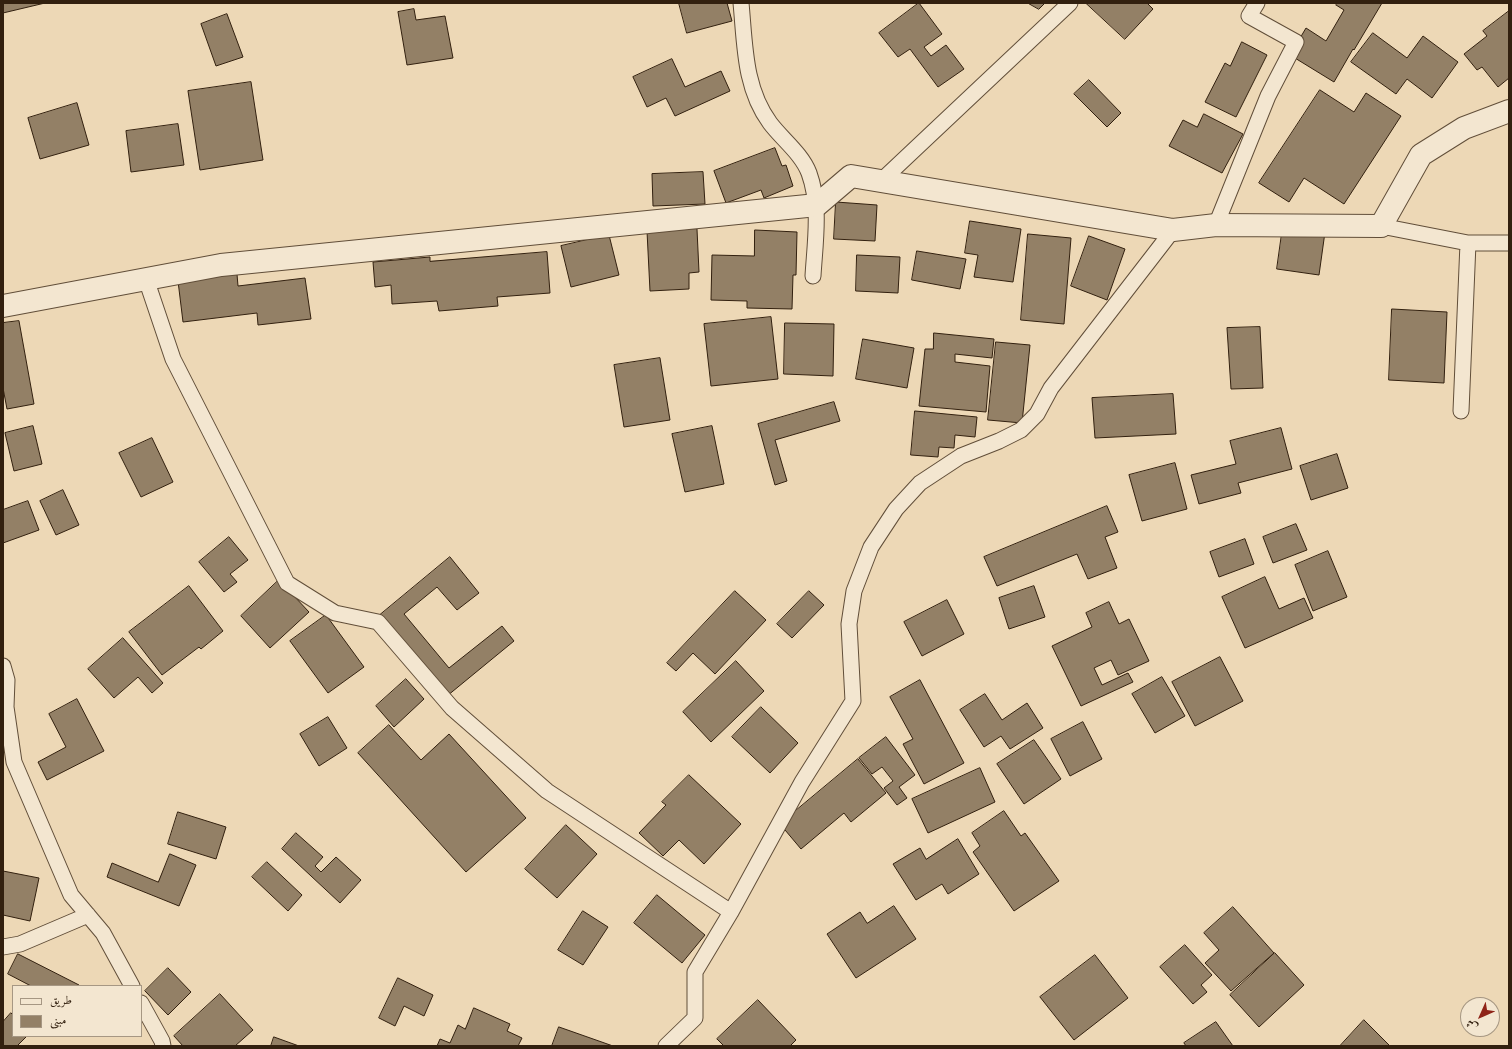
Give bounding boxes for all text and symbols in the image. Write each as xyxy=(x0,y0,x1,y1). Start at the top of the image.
legend xyxy=(12,985,142,1037)
text: طريق xyxy=(50,993,72,1007)
north arrow xyxy=(1460,997,1500,1037)
text: مبنى xyxy=(50,1013,66,1027)
text: ش xyxy=(1463,1017,1480,1034)

